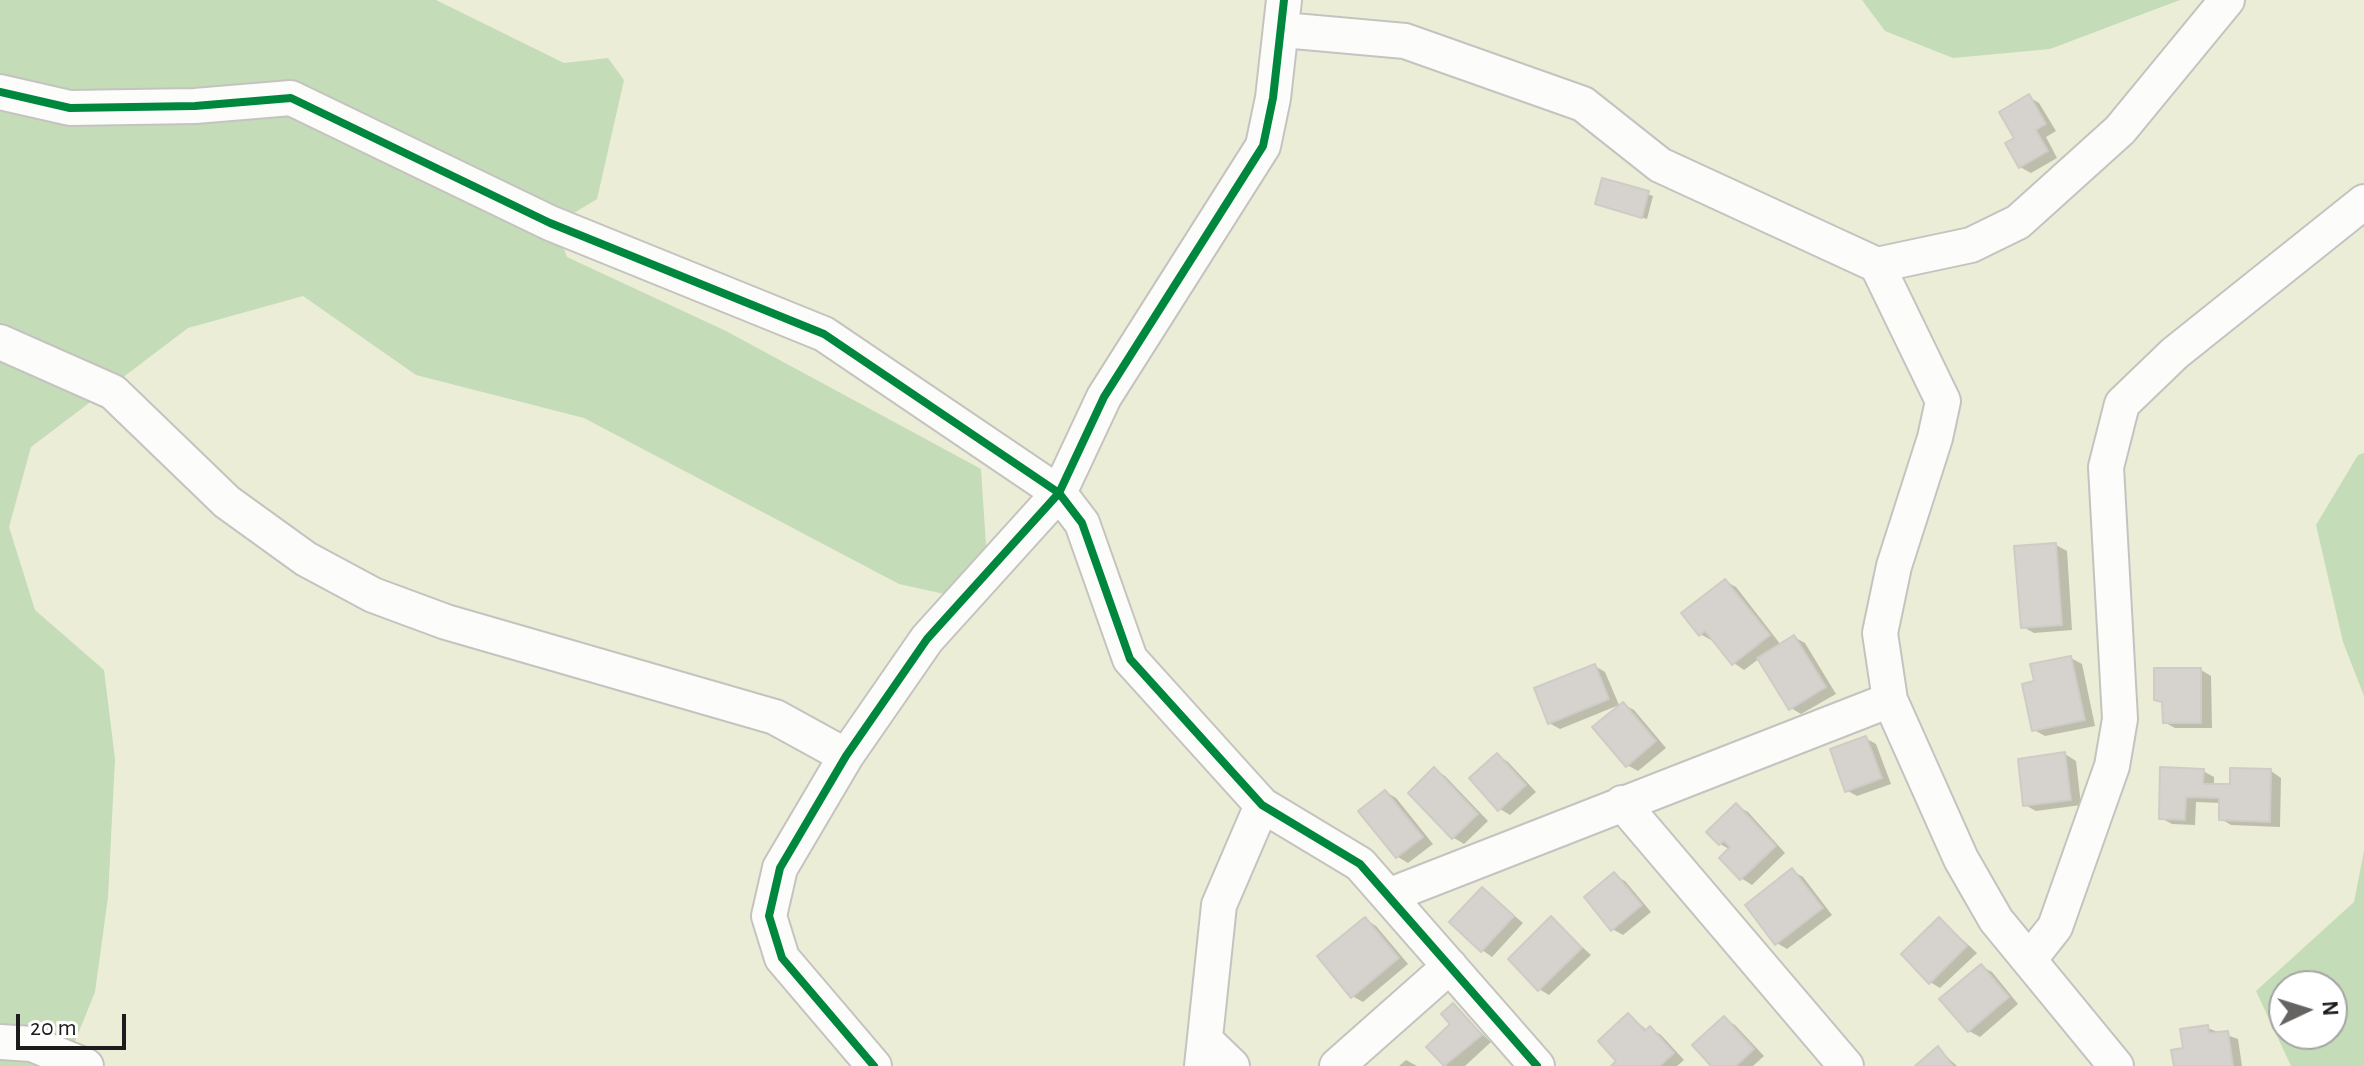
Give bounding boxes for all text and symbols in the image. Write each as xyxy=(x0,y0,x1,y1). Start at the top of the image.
north arrow xyxy=(2268,970,2348,1050)
scale bar xyxy=(20,998,130,1048)
text: N xyxy=(2318,1000,2341,1017)
text: 20 m xyxy=(30,1016,77,1040)

